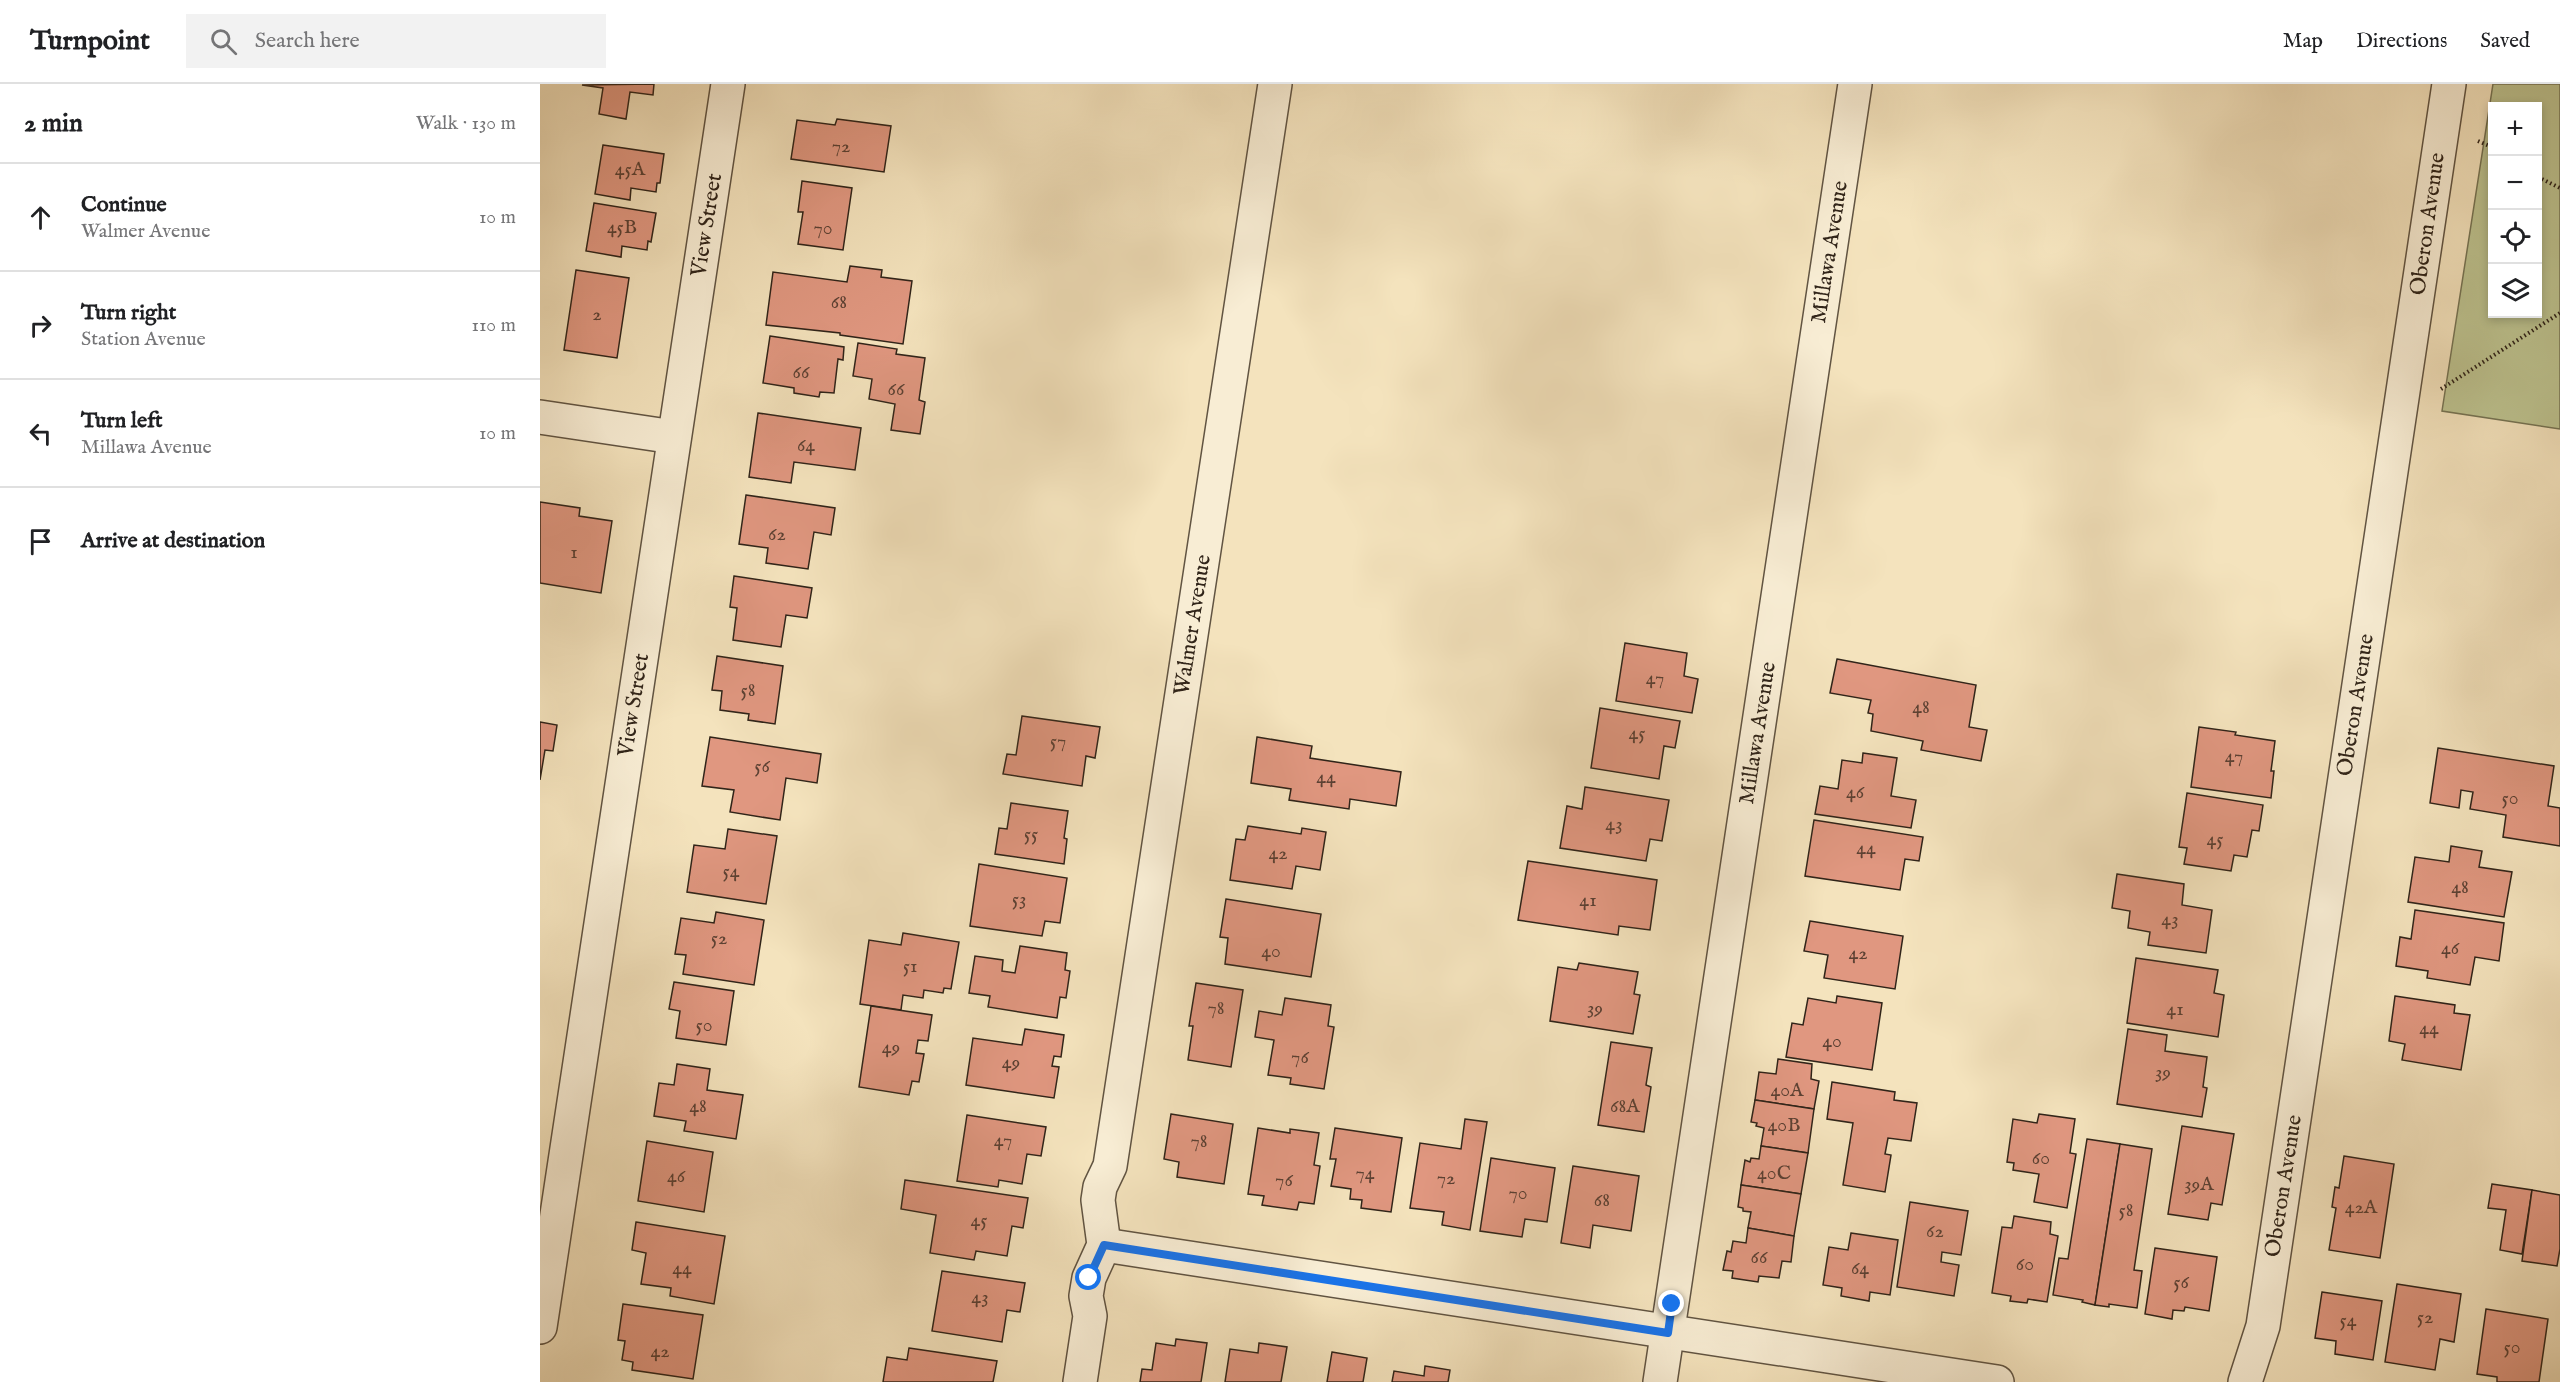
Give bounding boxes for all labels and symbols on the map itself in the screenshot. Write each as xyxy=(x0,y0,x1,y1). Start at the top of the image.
house number: 72 xyxy=(832,134,850,159)
street label: Oberon Avenue xyxy=(2404,151,2452,297)
house number: 45A xyxy=(615,157,646,182)
street label: View Street xyxy=(685,171,729,280)
street label: Millawa Avenue xyxy=(1805,179,1855,325)
house number: 45B xyxy=(607,215,637,240)
house number: 70 xyxy=(813,216,833,241)
house number: 68 xyxy=(831,290,847,315)
house number: 2 xyxy=(592,302,602,327)
house number: 66 xyxy=(793,360,810,385)
house number: 66 xyxy=(888,377,905,402)
house number: 64 xyxy=(797,433,815,458)
house number: 62 xyxy=(768,522,786,547)
house number: 1 xyxy=(570,540,578,565)
street label: Walmer Avenue xyxy=(1168,553,1218,697)
street label: Oberon Avenue xyxy=(2331,632,2381,778)
street label: View Street xyxy=(612,651,656,760)
street label: Millawa Avenue xyxy=(1733,660,1783,806)
house number: 47 xyxy=(1646,666,1664,691)
house number: 58 xyxy=(740,678,756,703)
house number: 48 xyxy=(1912,695,1930,720)
house number: 45 xyxy=(1629,721,1645,746)
house number: 57 xyxy=(1050,729,1066,754)
house number: 47 xyxy=(2225,744,2243,769)
house number: 56 xyxy=(754,754,770,779)
house number: 44 xyxy=(1316,765,1336,790)
house number: 46 xyxy=(1846,780,1865,805)
house number: 50 xyxy=(2502,786,2519,811)
house number: 43 xyxy=(1605,812,1623,837)
house number: 55 xyxy=(1024,822,1038,847)
house number: 45 xyxy=(2207,827,2223,852)
house number: 44 xyxy=(1856,836,1876,861)
house number: 42 xyxy=(1268,841,1288,866)
house number: 54 xyxy=(723,859,740,884)
house number: 48 xyxy=(2451,875,2469,900)
house number: 53 xyxy=(1012,887,1026,912)
house number: 41 xyxy=(1579,888,1597,913)
house number: 43 xyxy=(2161,907,2179,932)
house number: 52 xyxy=(711,926,727,951)
house number: 46 xyxy=(2441,936,2460,961)
house number: 40 xyxy=(1261,939,1281,964)
house number: 42 xyxy=(1848,941,1868,966)
house number: 51 xyxy=(903,954,917,979)
house number: 78 xyxy=(1207,996,1225,1021)
house number: 39 xyxy=(1587,996,1603,1021)
house number: 41 xyxy=(2166,997,2184,1022)
house number: 50 xyxy=(696,1013,713,1038)
house number: 44 xyxy=(2419,1016,2439,1041)
house number: 40 xyxy=(1822,1029,1842,1054)
house number: 49 xyxy=(882,1035,900,1060)
house number: 76 xyxy=(1291,1045,1309,1070)
house number: 49 xyxy=(1002,1050,1020,1075)
house number: 39 xyxy=(2155,1060,2171,1085)
house number: 40A xyxy=(1770,1078,1804,1103)
house number: 48 xyxy=(689,1094,707,1119)
house number: 68A xyxy=(1610,1094,1640,1119)
house number: 40B xyxy=(1768,1113,1800,1138)
street label: Oberon Avenue xyxy=(2259,1113,2309,1259)
house number: 47 xyxy=(994,1128,1012,1153)
house number: 78 xyxy=(1190,1129,1208,1154)
house number: 60 xyxy=(2032,1146,2050,1171)
house number: 74 xyxy=(1355,1161,1375,1186)
house number: 40C xyxy=(1757,1161,1791,1186)
house number: 46 xyxy=(667,1164,686,1189)
house number: 72 xyxy=(1437,1166,1455,1191)
house number: 76 xyxy=(1275,1168,1293,1193)
house number: 39A xyxy=(2184,1172,2214,1197)
house number: 70 xyxy=(1508,1181,1528,1206)
house number: 68 xyxy=(1594,1188,1610,1213)
house number: 42A xyxy=(2345,1195,2378,1220)
house number: 58 xyxy=(2118,1198,2134,1223)
house number: 45 xyxy=(971,1208,987,1233)
house number: 62 xyxy=(1926,1219,1944,1244)
house number: 66 xyxy=(1751,1245,1768,1270)
house number: 60 xyxy=(2016,1252,2034,1277)
house number: 44 xyxy=(672,1256,692,1281)
house number: 64 xyxy=(1851,1256,1869,1281)
route start xyxy=(1075,1264,1101,1290)
house number: 56 xyxy=(2173,1270,2189,1295)
house number: 43 xyxy=(971,1285,989,1310)
route end xyxy=(1658,1290,1684,1316)
house number: 52 xyxy=(2417,1305,2433,1330)
house number: 54 xyxy=(2340,1308,2357,1333)
house number: 50 xyxy=(2504,1335,2521,1360)
house number: 42 xyxy=(650,1339,670,1364)

